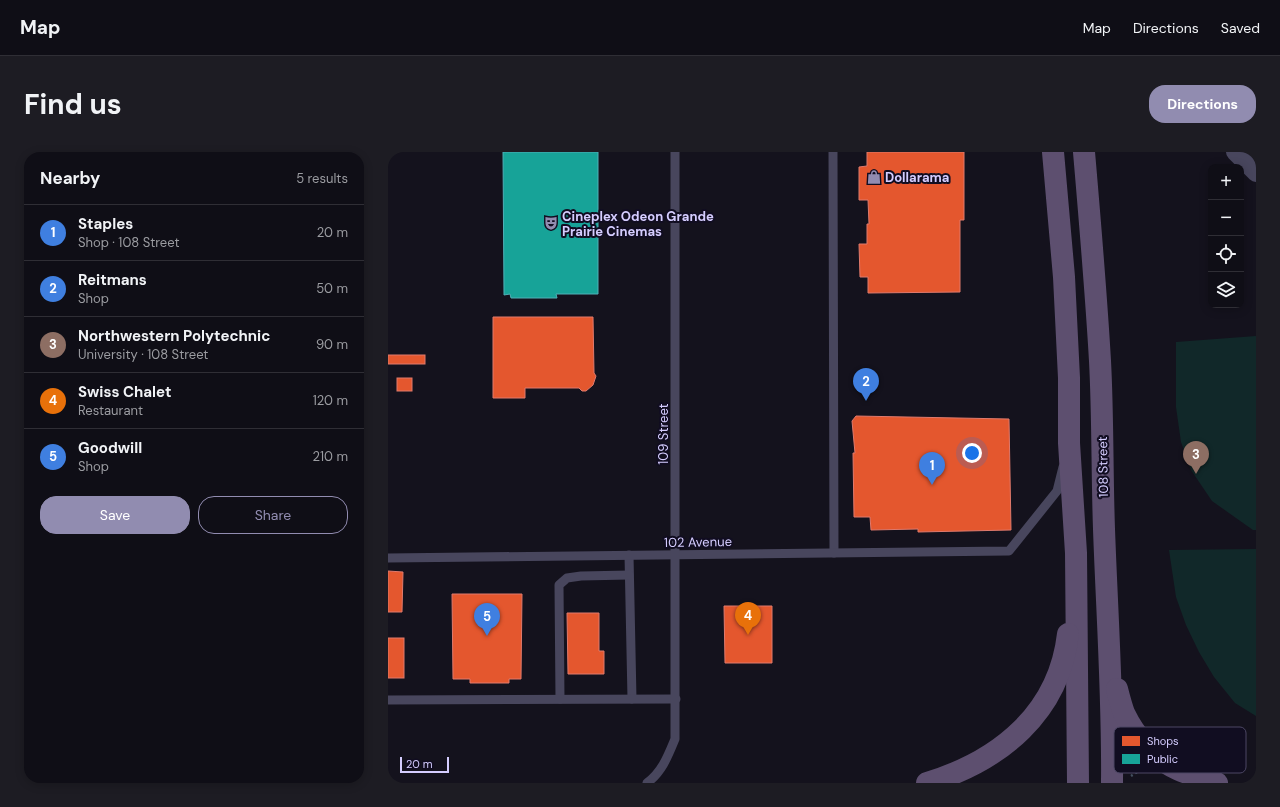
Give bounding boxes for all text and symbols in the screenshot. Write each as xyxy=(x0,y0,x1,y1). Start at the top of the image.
text: Map xyxy=(20,15,60,40)
text: Map xyxy=(1083,19,1111,37)
text: Directions xyxy=(1133,19,1199,37)
text: Saved xyxy=(1221,19,1260,37)
button: Directions xyxy=(1149,85,1256,123)
text: Find us xyxy=(24,86,122,123)
map controls xyxy=(1208,164,1244,308)
button: + xyxy=(1208,164,1244,200)
text: Nearby xyxy=(40,167,100,189)
shop icon: Dollarama xyxy=(866,169,882,185)
place label: Dollarama xyxy=(885,169,949,186)
text: 5 results xyxy=(296,170,348,187)
button: − xyxy=(1208,200,1244,236)
place label: Cineplex Odeon Grande Prairie Cinemas xyxy=(562,208,714,240)
text: Staples xyxy=(78,214,133,234)
theatre icon: Cineplex Odeon Grande Prairie Cinemas xyxy=(543,215,559,231)
text: 1 xyxy=(51,224,55,241)
text: 20 m xyxy=(317,224,348,241)
text: Shop · 108 Street xyxy=(78,234,180,251)
button: locate xyxy=(1208,236,1244,272)
text: Reitmans xyxy=(78,270,147,290)
button: layers xyxy=(1208,272,1244,308)
text: 2 xyxy=(49,280,57,297)
text: 50 m xyxy=(316,280,348,297)
text: Shop xyxy=(78,290,109,307)
text: Northwestern Polytechnic xyxy=(78,326,270,346)
text: 3 xyxy=(49,336,57,353)
text: 90 m xyxy=(316,336,348,353)
text: University · 108 Street xyxy=(78,346,208,363)
pin: 2 xyxy=(853,368,879,401)
text: Swiss Chalet xyxy=(78,382,172,402)
text: 4 xyxy=(49,392,57,409)
text: 120 m xyxy=(313,392,348,409)
text: Restaurant xyxy=(78,402,143,419)
street label: 109 Street xyxy=(655,403,672,465)
street label: 108 Street xyxy=(1094,436,1112,498)
text: Goodwill xyxy=(78,438,142,458)
pin: 3 xyxy=(1183,441,1209,474)
your location xyxy=(962,443,982,463)
text: 5 xyxy=(49,448,57,465)
text: 210 m xyxy=(313,448,348,465)
pin: 1 xyxy=(919,452,945,485)
text: Shop xyxy=(78,458,109,475)
button: Save xyxy=(40,496,190,534)
button: Share xyxy=(198,496,348,534)
street label: 102 Avenue xyxy=(664,533,732,551)
pin: 4 xyxy=(735,602,761,635)
pin: 5 xyxy=(474,603,500,636)
legend xyxy=(1114,727,1246,773)
text: Shops xyxy=(1147,734,1179,748)
text: Public xyxy=(1147,752,1178,766)
scale bar xyxy=(400,755,449,774)
text: 20 m xyxy=(406,757,432,771)

